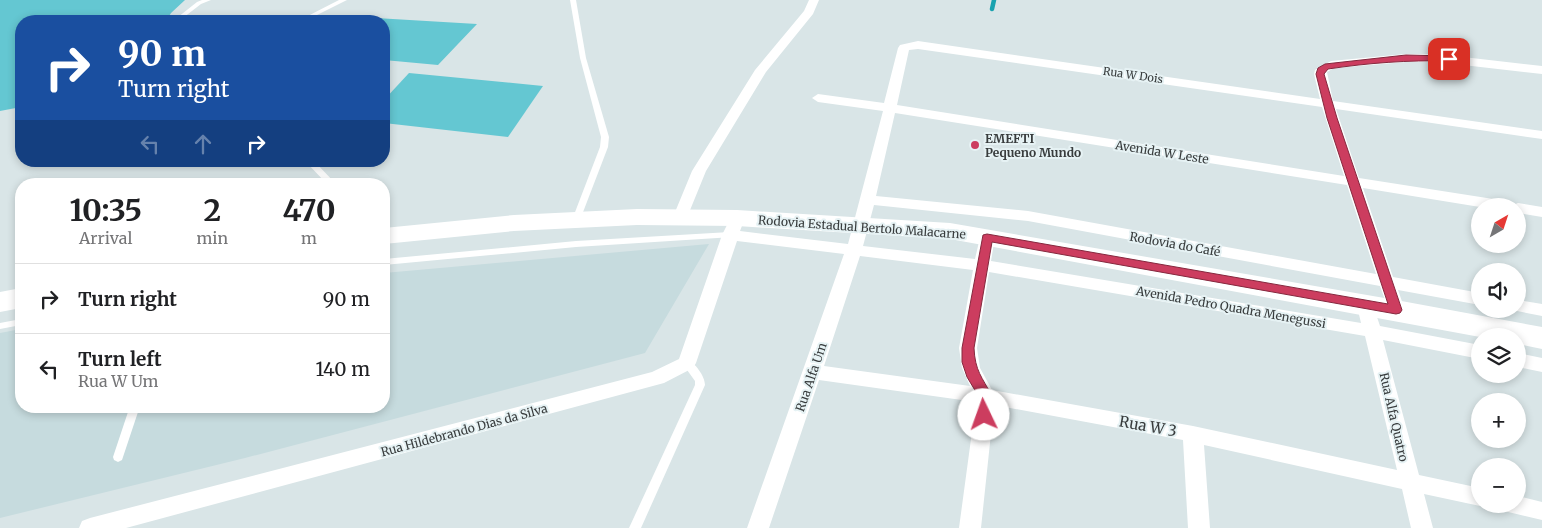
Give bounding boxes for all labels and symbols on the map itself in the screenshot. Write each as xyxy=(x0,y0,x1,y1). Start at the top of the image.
pin xyxy=(1428,38,1470,80)
street label: Rua W Dois xyxy=(1102,64,1164,86)
place label: EMEFTI Pequeno Mundo xyxy=(985,131,1081,160)
street label: Avenida W Leste xyxy=(1113,137,1210,167)
marker: EMEFTI Pequeno Mundo xyxy=(969,139,981,151)
north arrow xyxy=(1471,198,1526,252)
street label: Rodovia Estadual Bertolo Malacarne xyxy=(758,212,966,242)
street label: Rodovia do Café xyxy=(1128,229,1222,259)
street label: Avenida Pedro Quadra Menegussi xyxy=(1134,283,1327,331)
street label: Rua Alfa Um xyxy=(792,341,830,413)
street label: Rua Alfa Quatro xyxy=(1376,371,1412,463)
position arrow xyxy=(957,388,1009,440)
street label: Rua Hildebrando Dias da Silva xyxy=(379,400,549,459)
street label: Rua W 3 xyxy=(1118,412,1178,440)

